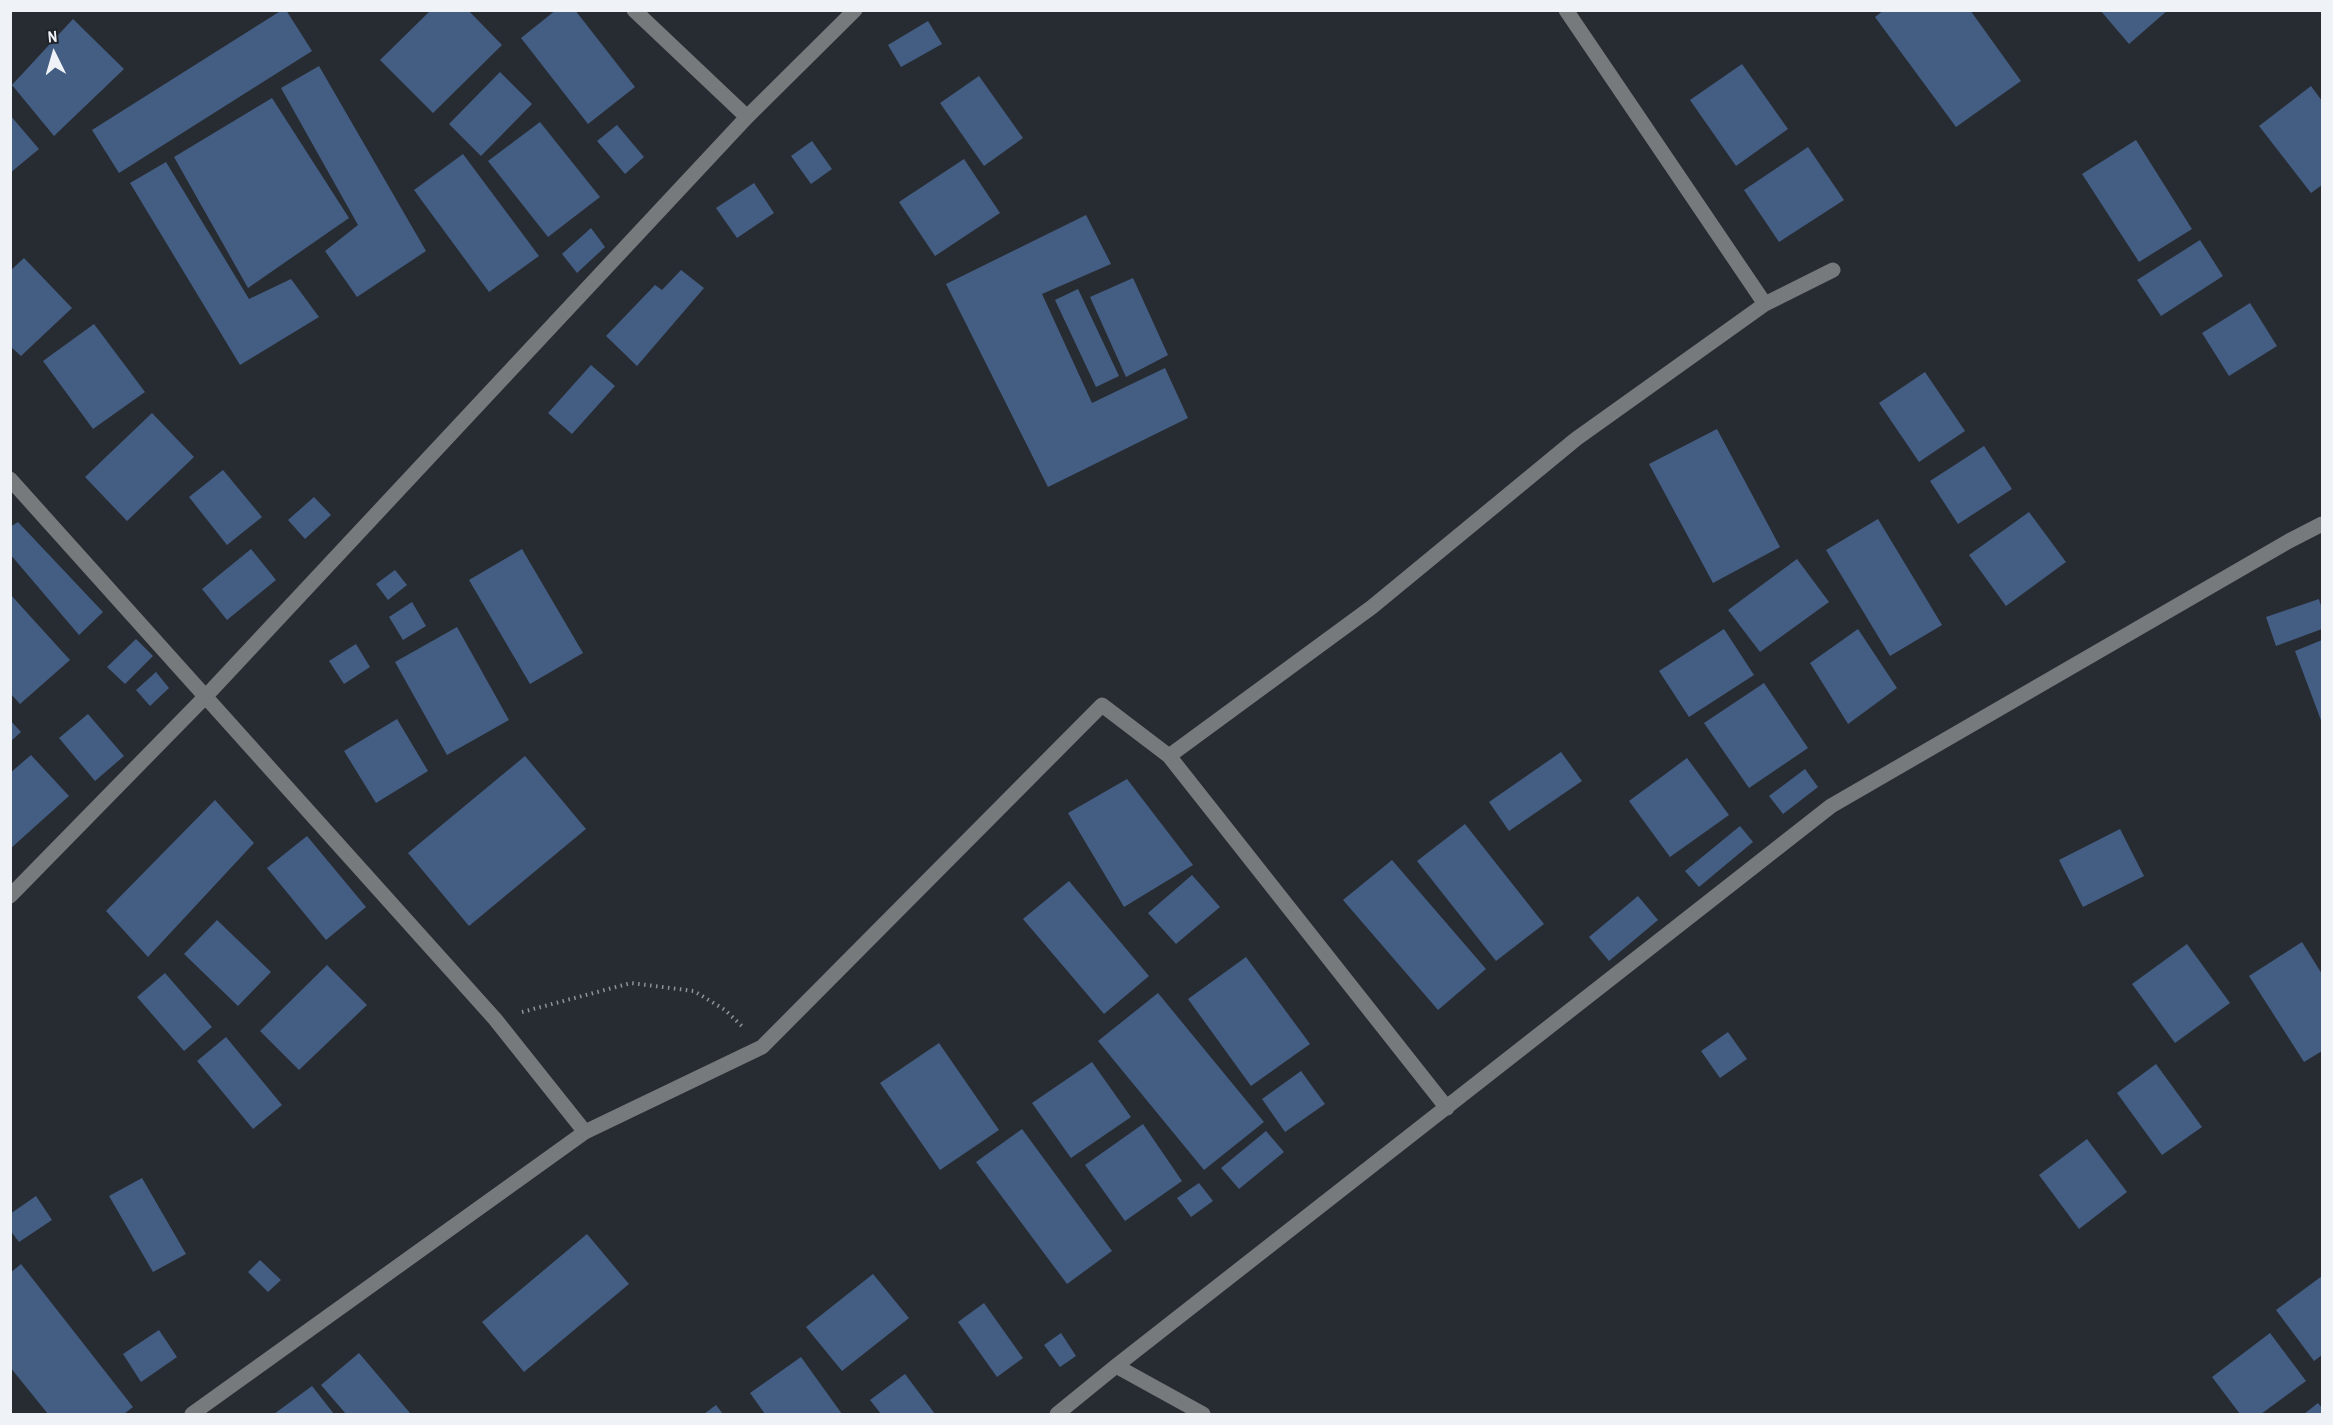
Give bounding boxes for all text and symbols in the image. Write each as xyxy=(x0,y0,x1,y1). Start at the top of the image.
north arrow xyxy=(24,24,84,84)
text: N xyxy=(47,25,58,47)

